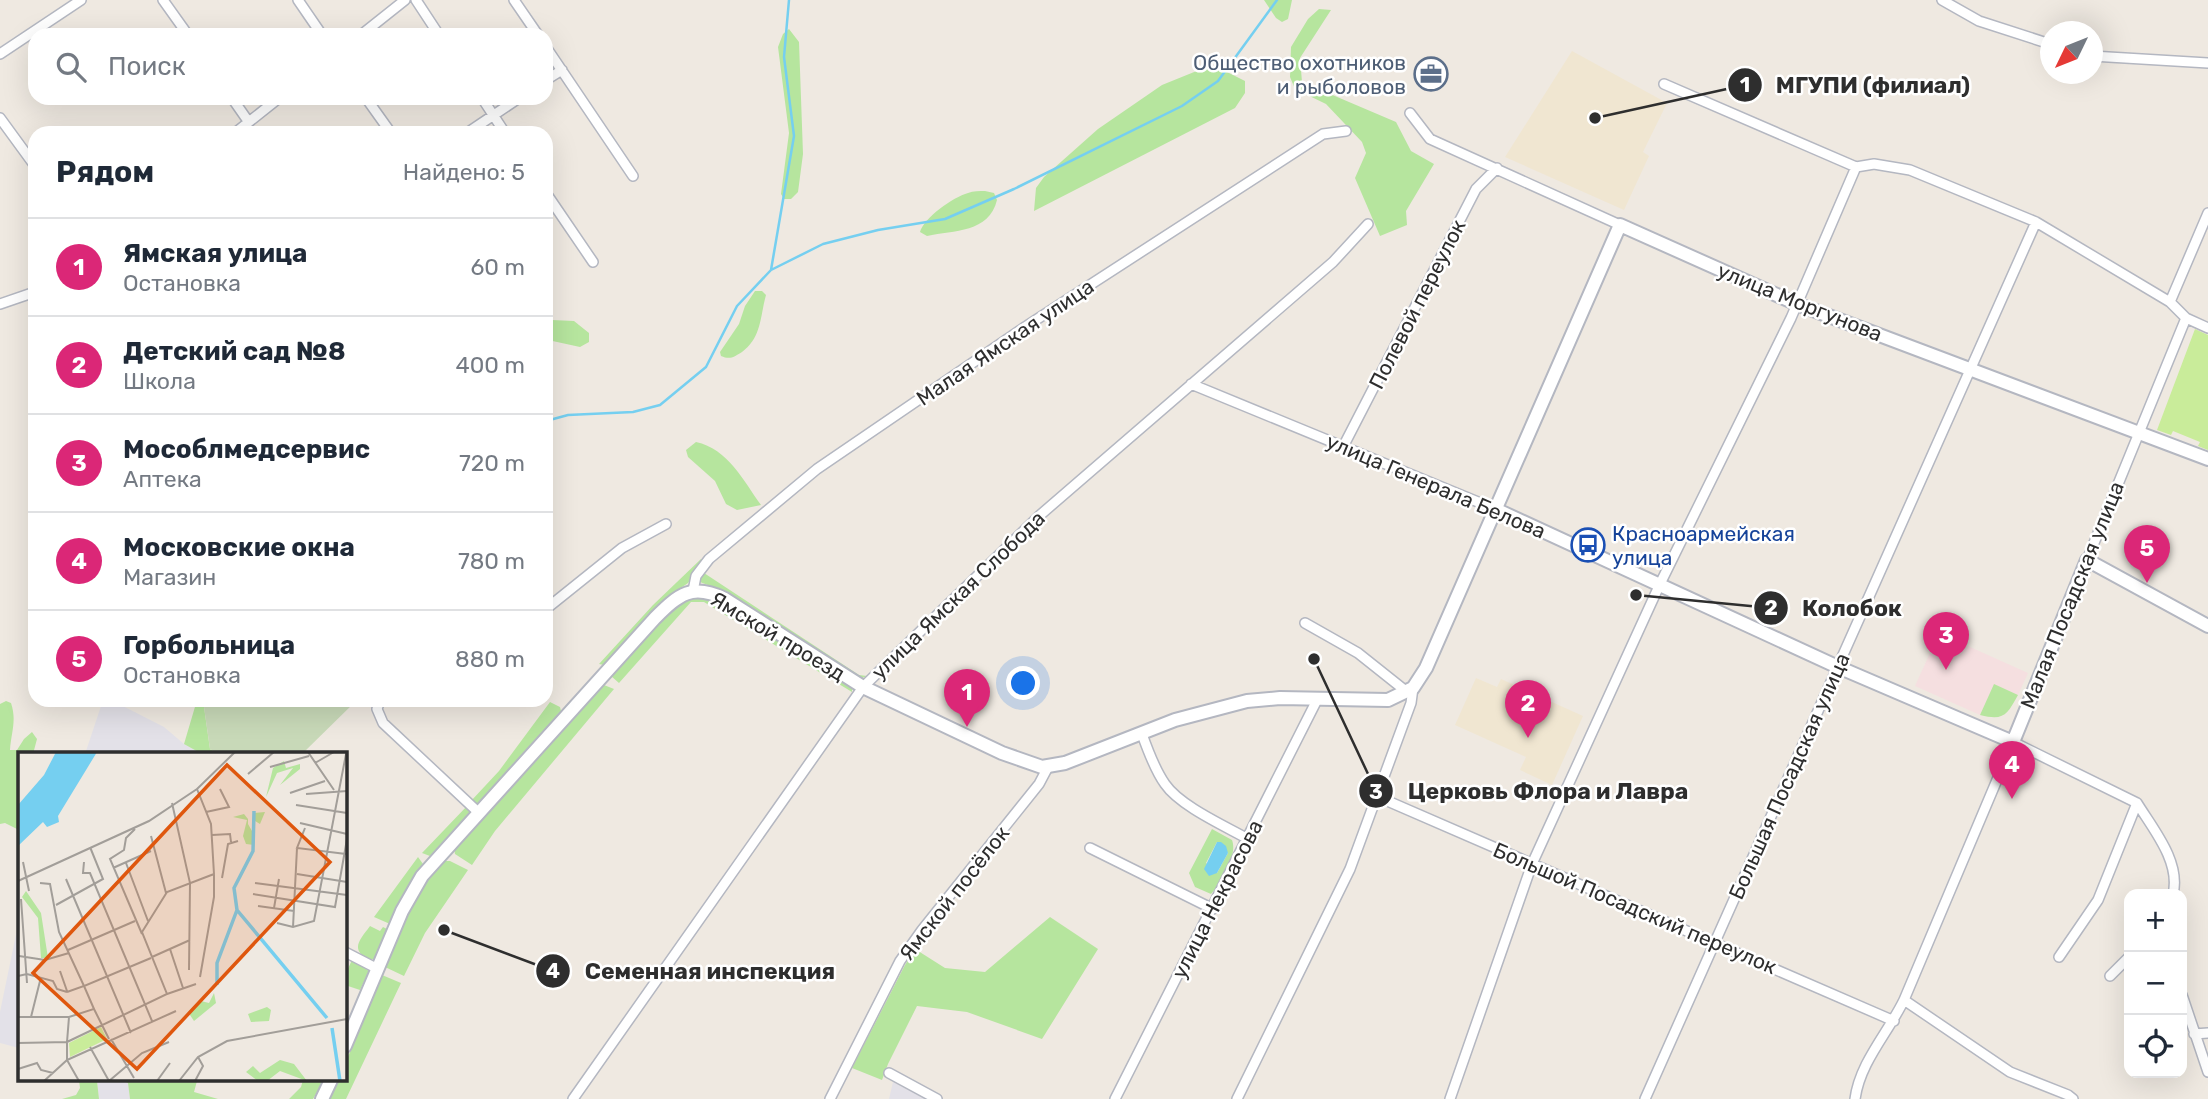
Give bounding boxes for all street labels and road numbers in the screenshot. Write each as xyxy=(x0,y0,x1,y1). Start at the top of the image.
street label: Полевой переулок xyxy=(1363,215,1471,393)
street label: улица Моргунова xyxy=(1714,258,1886,346)
street label: Малая Ямская улица xyxy=(912,273,1098,411)
street label: улица Генерала Белова xyxy=(1323,428,1549,544)
street label: Малая Посадская улица xyxy=(2015,478,2129,712)
street label: улица Ямская Слобода xyxy=(866,506,1050,684)
street label: Ямской проезд xyxy=(706,586,850,686)
street label: Большая Посадская улица xyxy=(1723,649,1855,903)
street label: улица Некрасова xyxy=(1166,816,1268,982)
street label: Ямской посёлок xyxy=(894,821,1014,965)
street label: Большой Посадский переулок xyxy=(1490,837,1780,979)

